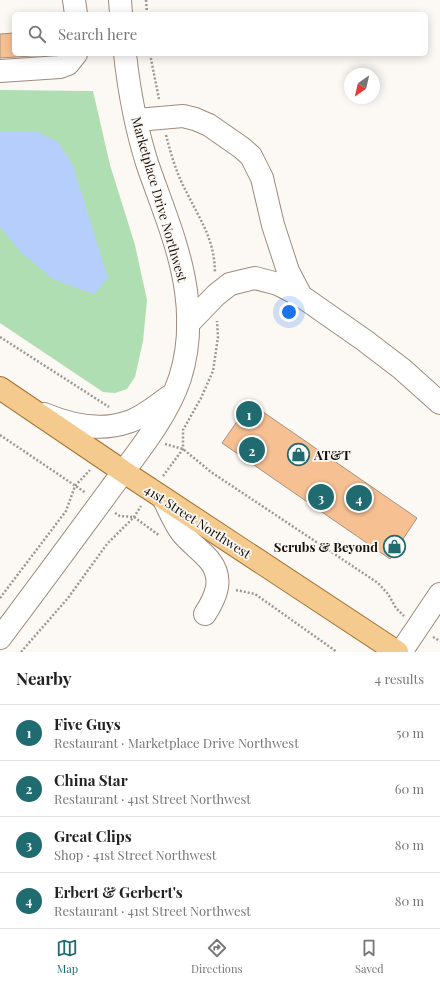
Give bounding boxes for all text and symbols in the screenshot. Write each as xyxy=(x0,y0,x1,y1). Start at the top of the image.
search box xyxy=(12,12,428,56)
icon: search xyxy=(26,23,48,45)
text: Search here xyxy=(58,24,137,44)
north arrow xyxy=(344,68,380,104)
street label: Marketplace Drive Northwest xyxy=(128,114,192,284)
your location xyxy=(279,302,299,322)
pin: 1 xyxy=(236,399,262,429)
pin: 2 xyxy=(239,435,265,465)
shop icon: AT&T xyxy=(285,441,311,467)
place label: AT&T xyxy=(313,446,351,463)
street label: 41st Street Northwest xyxy=(142,480,255,562)
pin: 3 xyxy=(308,482,334,512)
pin: 4 xyxy=(346,483,372,513)
shop icon: Scrubs & Beyond xyxy=(381,533,407,559)
place label: Scrubs & Beyond xyxy=(274,538,378,555)
text: Nearby xyxy=(16,667,71,689)
text: 4 results xyxy=(375,670,424,687)
text: Five Guys xyxy=(54,714,121,734)
text: 1 xyxy=(27,724,31,741)
text: 50 m xyxy=(396,724,424,741)
text: Restaurant · Marketplace Drive Northwest xyxy=(54,734,299,751)
text: China Star xyxy=(54,770,128,790)
text: 2 xyxy=(26,780,32,797)
text: 60 m xyxy=(395,780,424,797)
text: Restaurant · 41st Street Northwest xyxy=(54,790,251,807)
text: Great Clips xyxy=(54,826,132,846)
text: 3 xyxy=(26,836,32,853)
text: 80 m xyxy=(395,836,424,853)
text: Shop · 41st Street Northwest xyxy=(54,846,216,863)
text: Erbert & Gerbert's xyxy=(54,882,183,902)
text: 4 xyxy=(26,892,32,909)
text: 80 m xyxy=(395,892,424,909)
text: Restaurant · 41st Street Northwest xyxy=(54,902,251,919)
tab: Map xyxy=(56,937,78,976)
tab: Directions xyxy=(191,937,242,976)
tab: Saved xyxy=(355,937,384,976)

